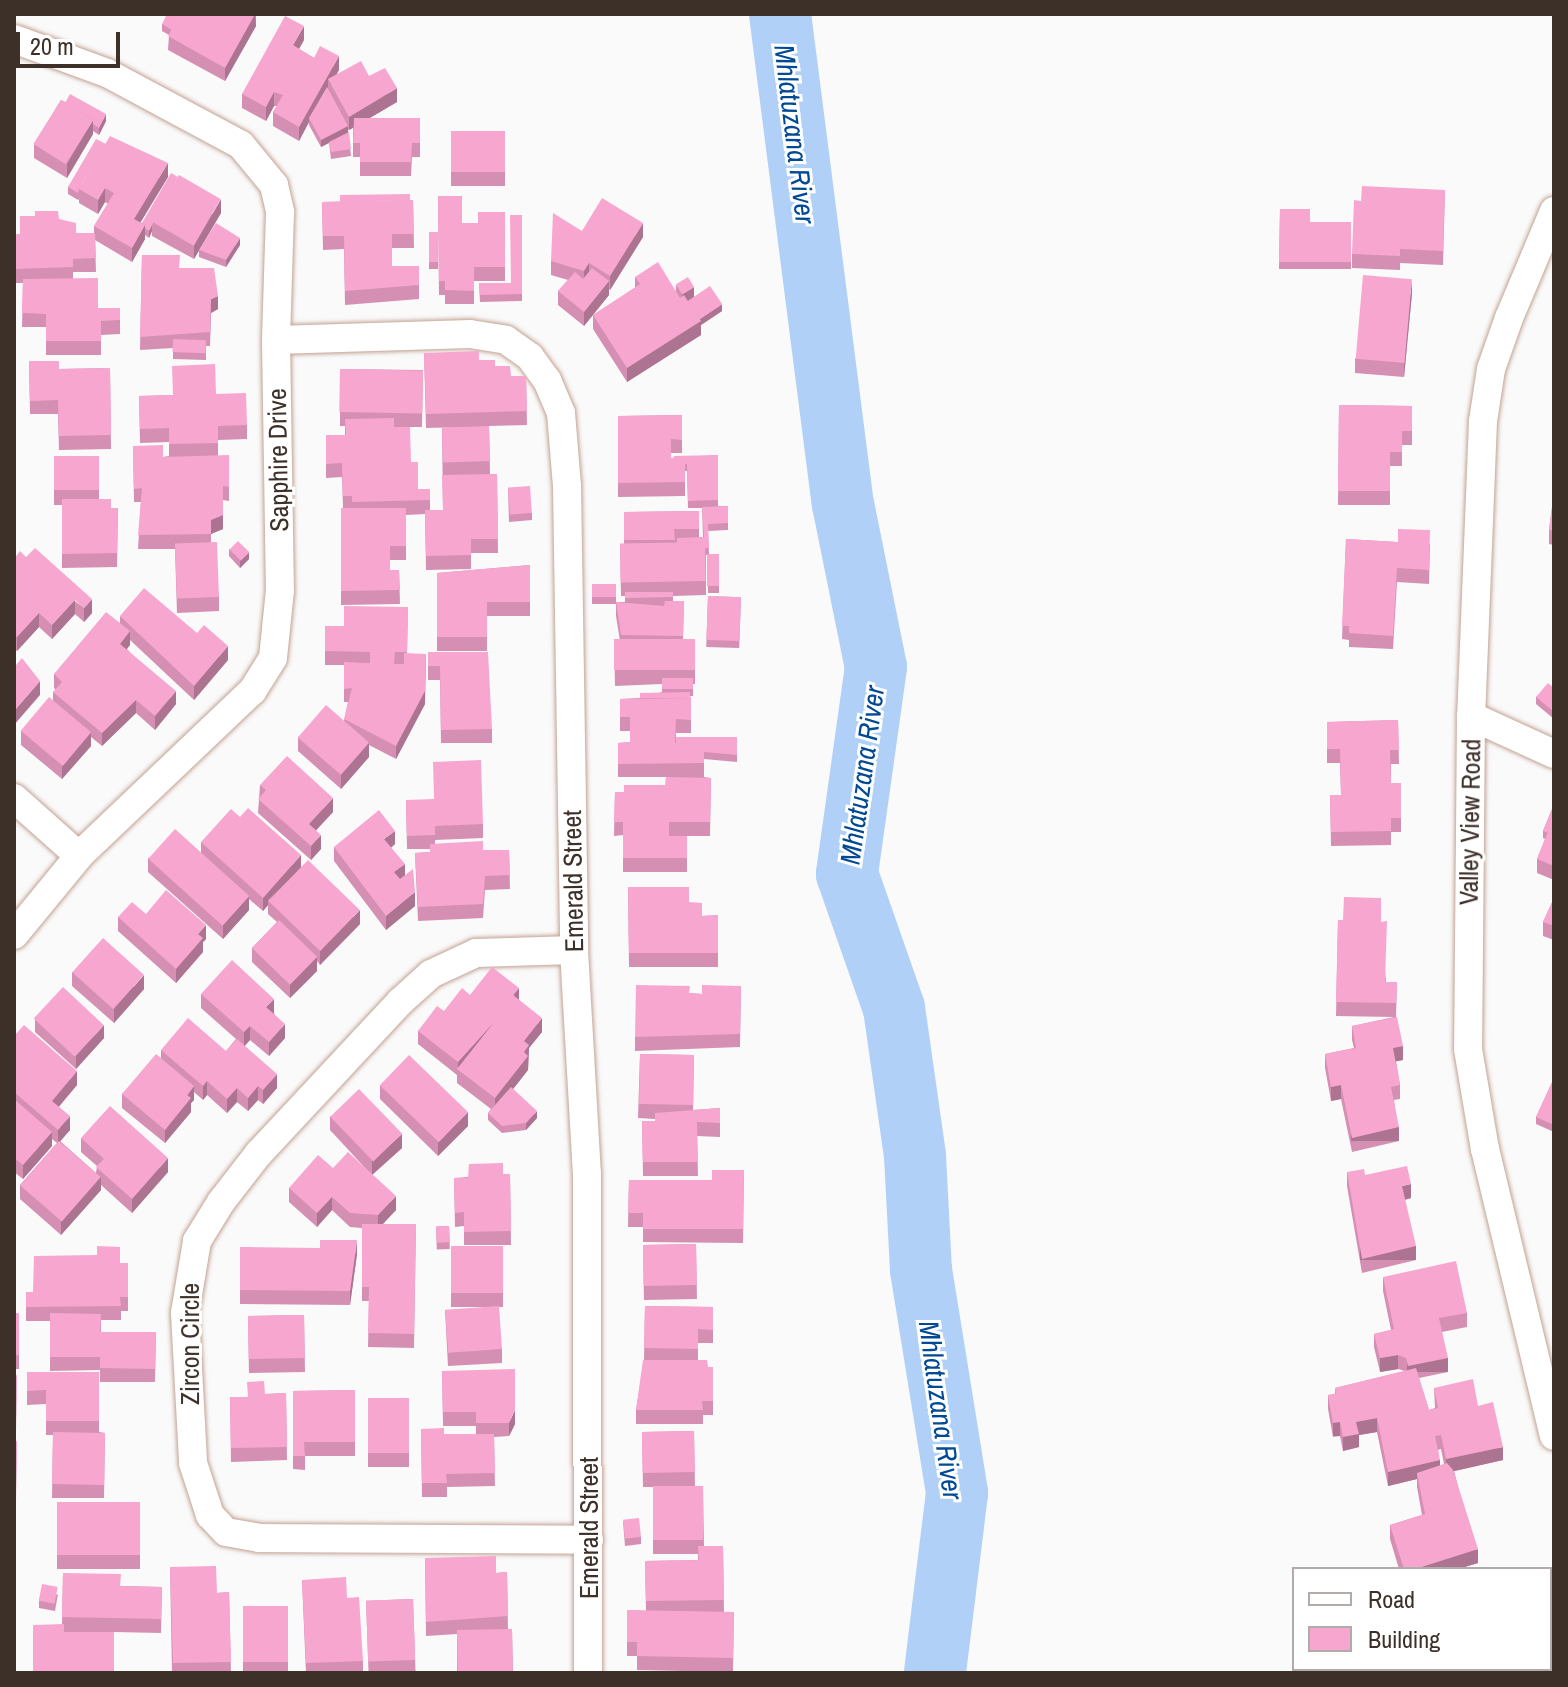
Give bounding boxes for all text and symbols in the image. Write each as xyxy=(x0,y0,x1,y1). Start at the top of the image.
scale bar xyxy=(20,16,124,66)
text: 20 m xyxy=(30,30,74,62)
water label: Mhlatuzana River xyxy=(767,43,823,225)
street label: Sapphire Drive xyxy=(261,388,295,532)
water label: Mhlatuzana River xyxy=(833,684,891,866)
street label: Valley View Road xyxy=(1453,739,1487,905)
street label: Emerald Street xyxy=(556,810,590,952)
street label: Zircon Circle xyxy=(174,1283,206,1405)
water label: Mhlatuzana River xyxy=(912,1319,970,1501)
street label: Emerald Street xyxy=(573,1457,605,1599)
legend xyxy=(1292,1567,1552,1671)
text: Road xyxy=(1368,1583,1415,1615)
text: Building xyxy=(1368,1623,1440,1655)

